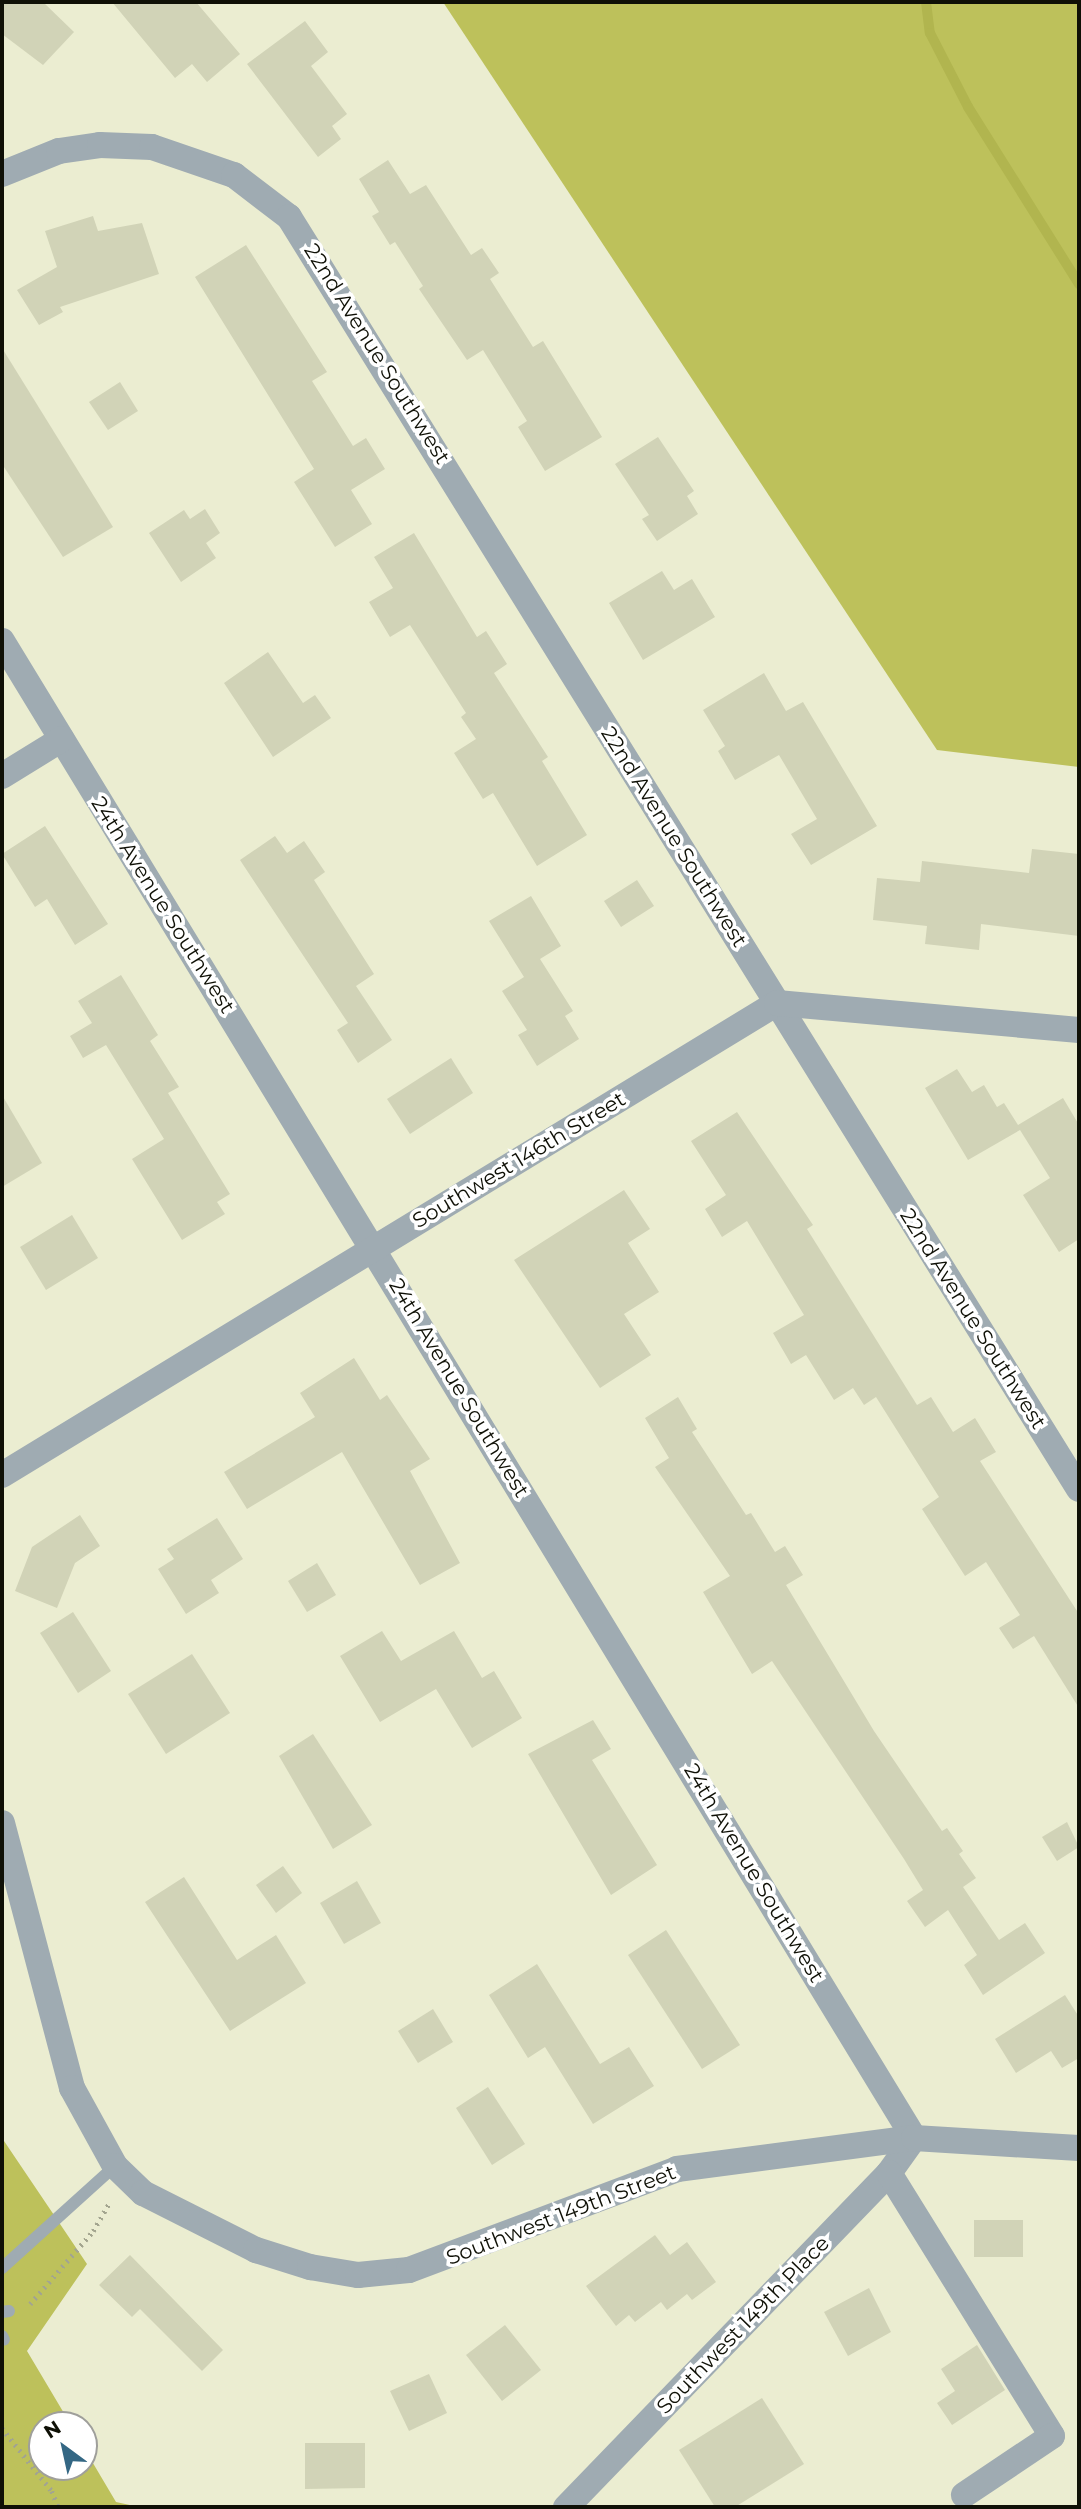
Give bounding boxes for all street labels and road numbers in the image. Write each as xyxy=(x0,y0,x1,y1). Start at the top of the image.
street label: 22nd Avenue Southwest xyxy=(299,239,455,469)
street label: 22nd Avenue Southwest xyxy=(596,722,752,952)
street label: 24th Avenue Southwest xyxy=(86,792,240,1018)
street label: Southwest 146th Street xyxy=(408,1086,630,1234)
street label: 22nd Avenue Southwest xyxy=(895,1204,1051,1434)
street label: 24th Avenue Southwest xyxy=(384,1274,534,1502)
street label: 24th Avenue Southwest xyxy=(679,1759,829,1987)
street label: Southwest 149th Street xyxy=(443,2160,679,2270)
street label: Southwest 149th Place xyxy=(651,2231,835,2419)

